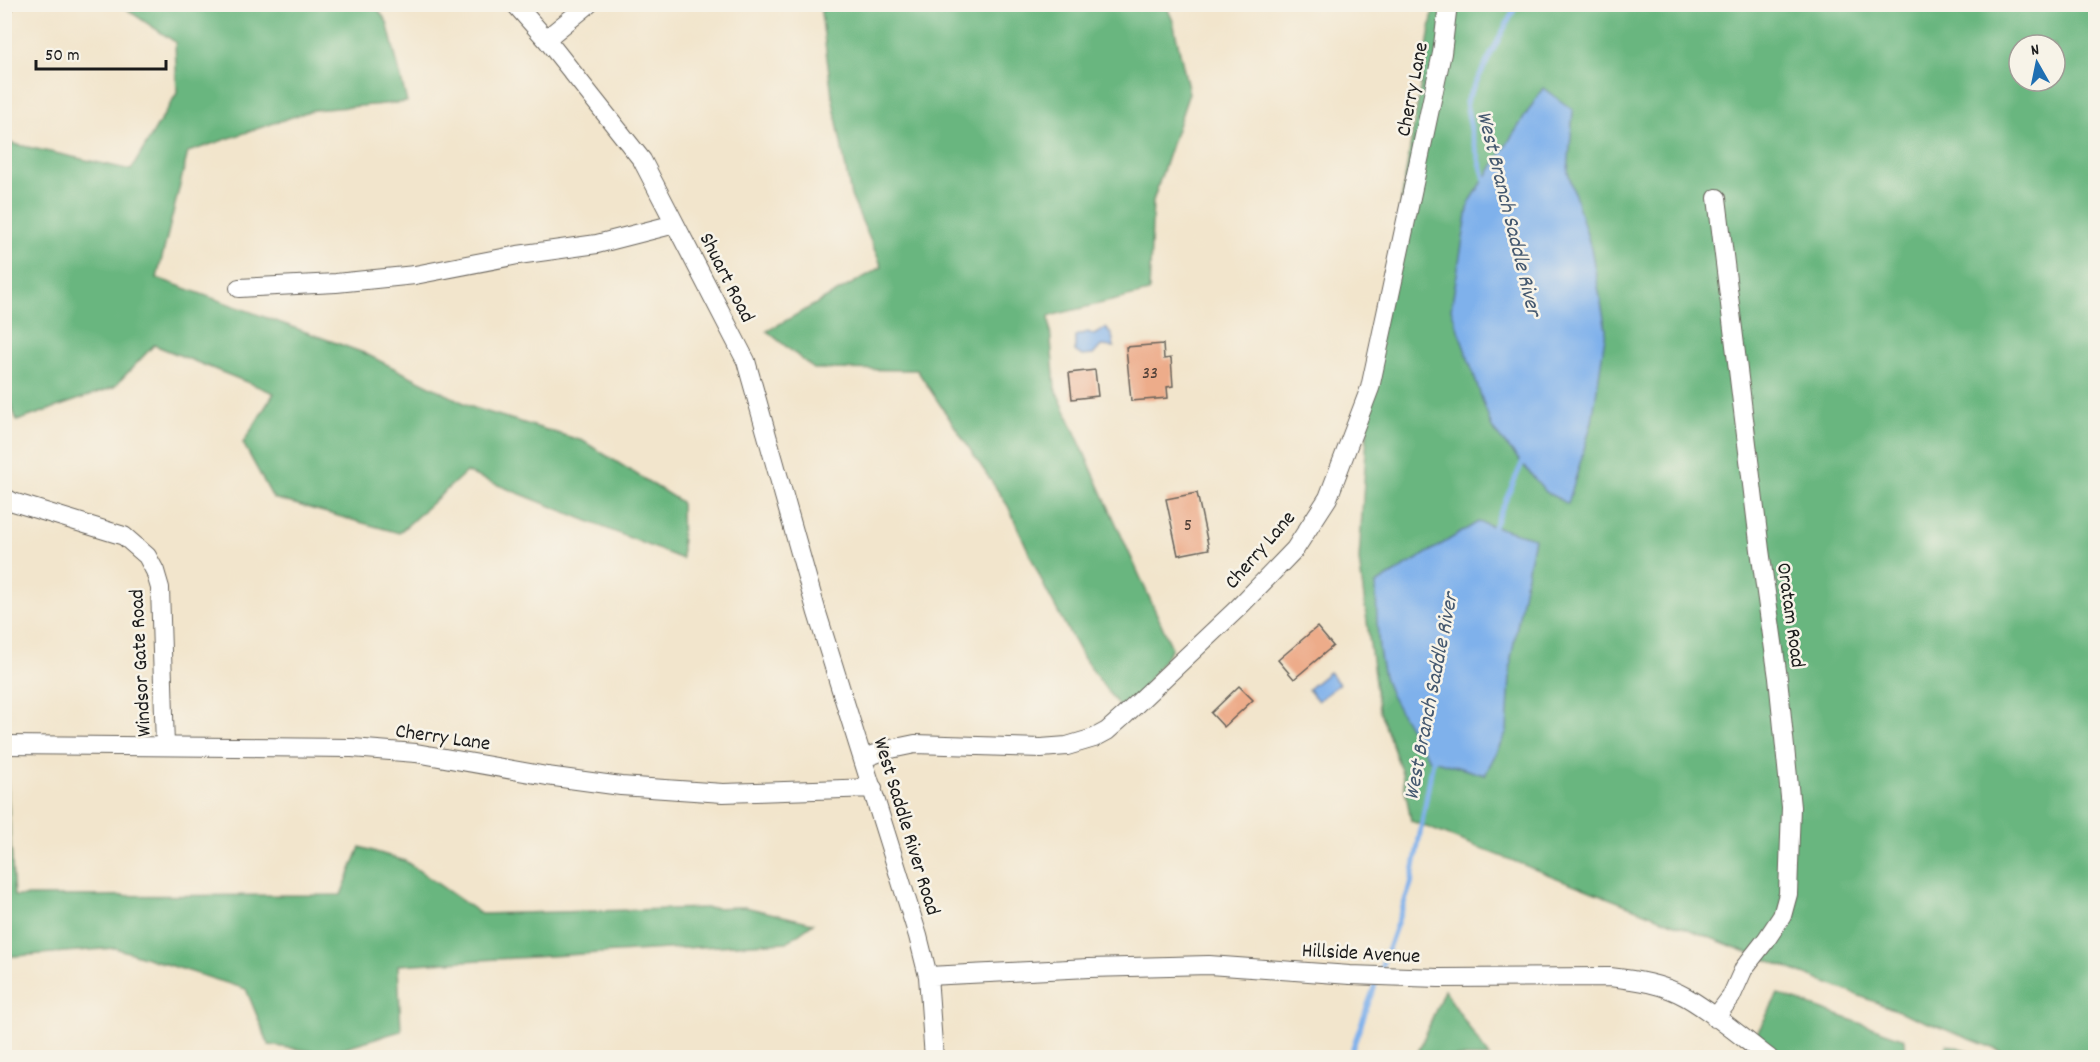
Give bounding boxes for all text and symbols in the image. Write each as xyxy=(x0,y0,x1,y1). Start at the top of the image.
scale bar xyxy=(36,33,166,71)
north arrow xyxy=(2007,33,2067,93)
text: N xyxy=(2029,39,2041,63)
street label: Cherry Lane xyxy=(1390,40,1438,139)
text: 50 m xyxy=(45,44,80,69)
water label: West Branch Saddle River xyxy=(1467,108,1549,322)
street label: Shuart Road xyxy=(690,228,761,329)
house number: 33 xyxy=(1142,362,1158,387)
street label: Cherry Lane xyxy=(1219,505,1304,597)
house number: 5 xyxy=(1184,514,1192,539)
street label: Oratam Road xyxy=(1767,561,1811,670)
street label: Windsor Gate Road xyxy=(123,588,161,737)
water label: West Branch Saddle River xyxy=(1397,588,1468,803)
street label: Cherry Lane xyxy=(393,717,492,760)
street label: West Saddle River Road xyxy=(864,734,946,919)
street label: Hillside Avenue xyxy=(1301,937,1421,973)

